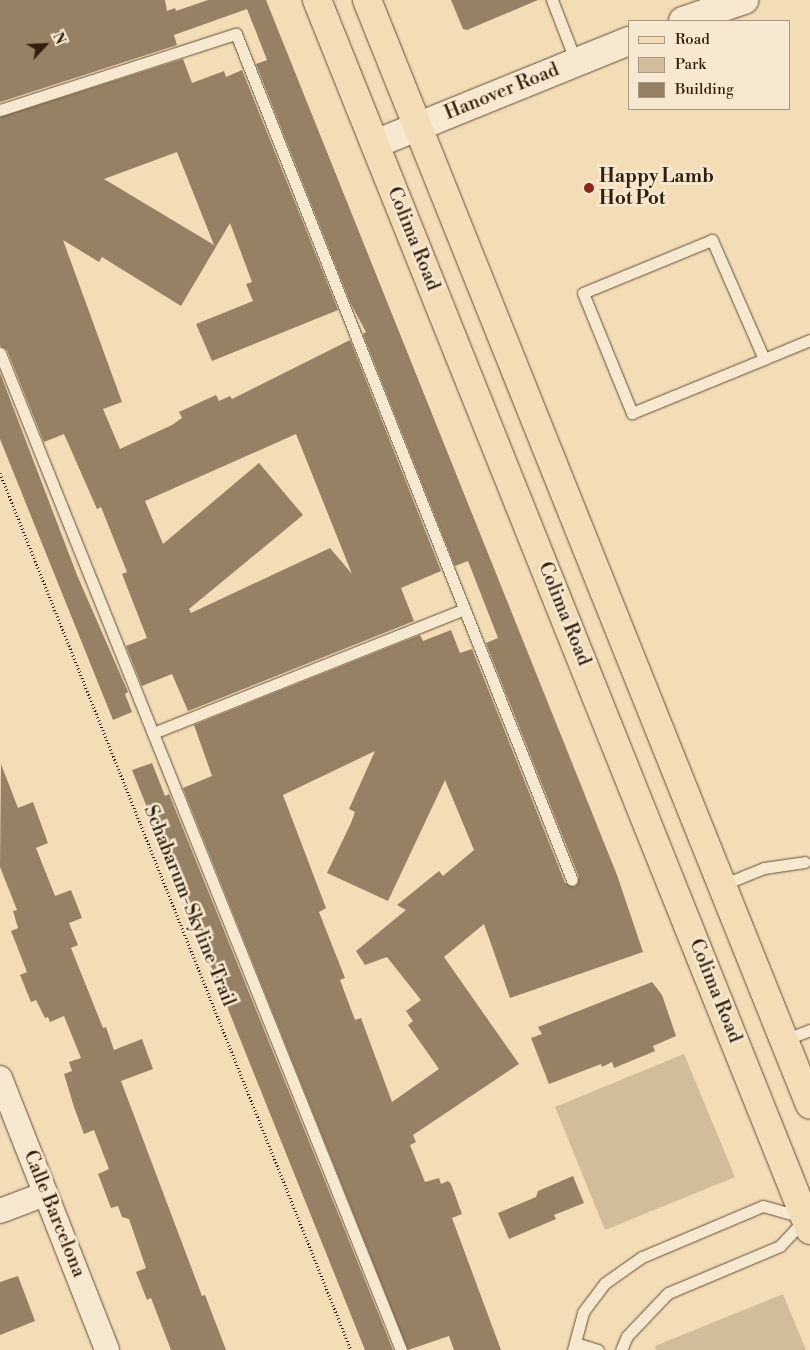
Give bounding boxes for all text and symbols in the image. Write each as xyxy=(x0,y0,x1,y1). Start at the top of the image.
north arrow xyxy=(20,20,70,70)
legend xyxy=(628,20,790,110)
text: N xyxy=(48,30,69,47)
text: Road xyxy=(675,30,710,49)
text: Park xyxy=(675,55,706,74)
street label: Hanover Road xyxy=(441,59,563,125)
text: Building xyxy=(675,80,734,99)
place label: Happy Lamb Hot Pot xyxy=(599,166,714,210)
marker: Happy Lamb Hot Pot xyxy=(583,182,595,194)
street label: Colima Road xyxy=(382,184,444,294)
street label: Colima Road xyxy=(533,559,595,669)
street label: Schabarum-Skyline Trail xyxy=(138,802,240,1010)
street label: Colima Road xyxy=(684,936,746,1046)
street label: Calle Barcelona xyxy=(18,1147,90,1281)

